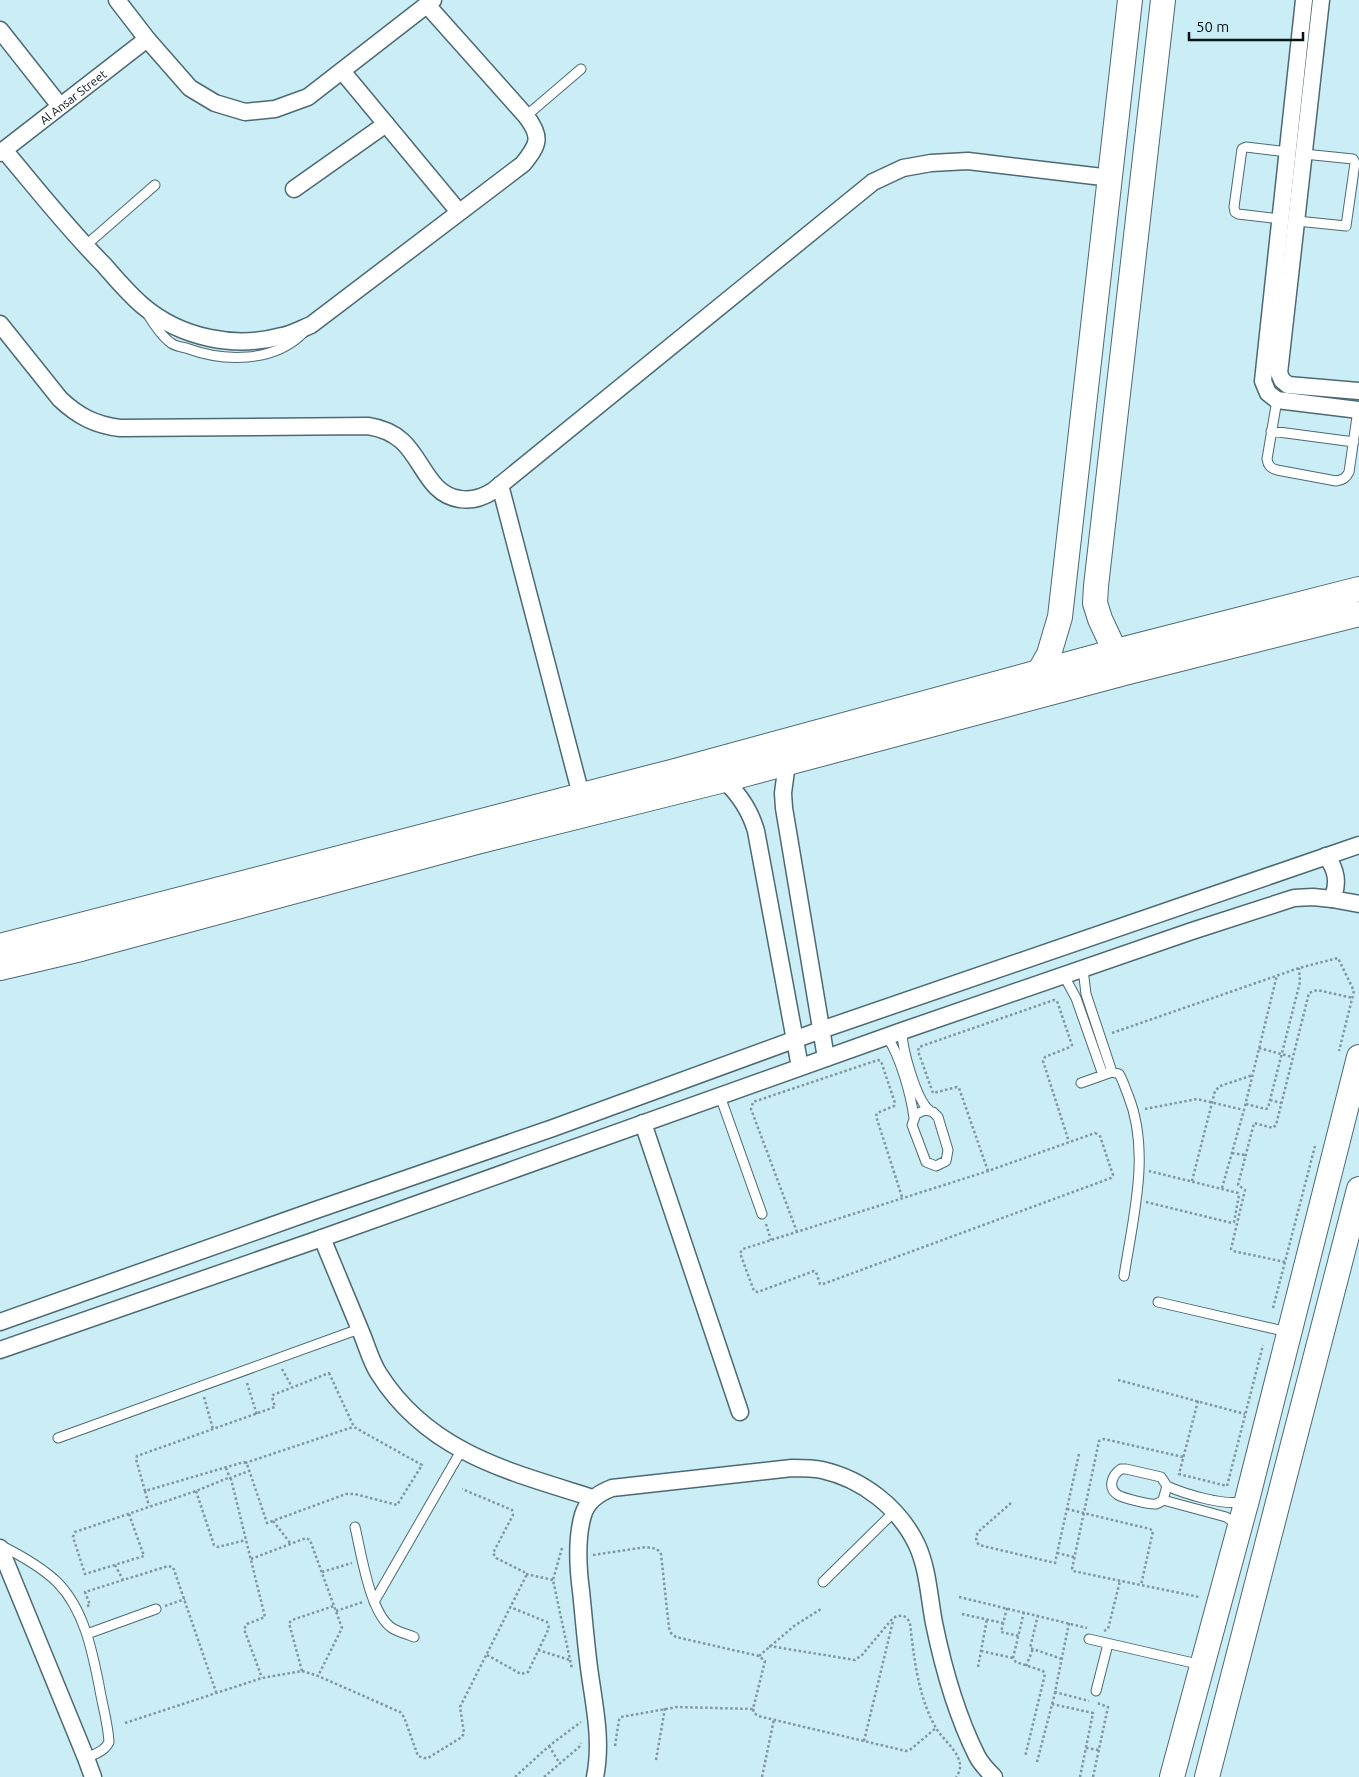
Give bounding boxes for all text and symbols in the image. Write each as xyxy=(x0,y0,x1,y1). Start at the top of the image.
scale bar xyxy=(1189,10,1303,42)
text: 50 m xyxy=(1196,18,1229,35)
street label: Al Ansar Street xyxy=(37,67,109,126)

